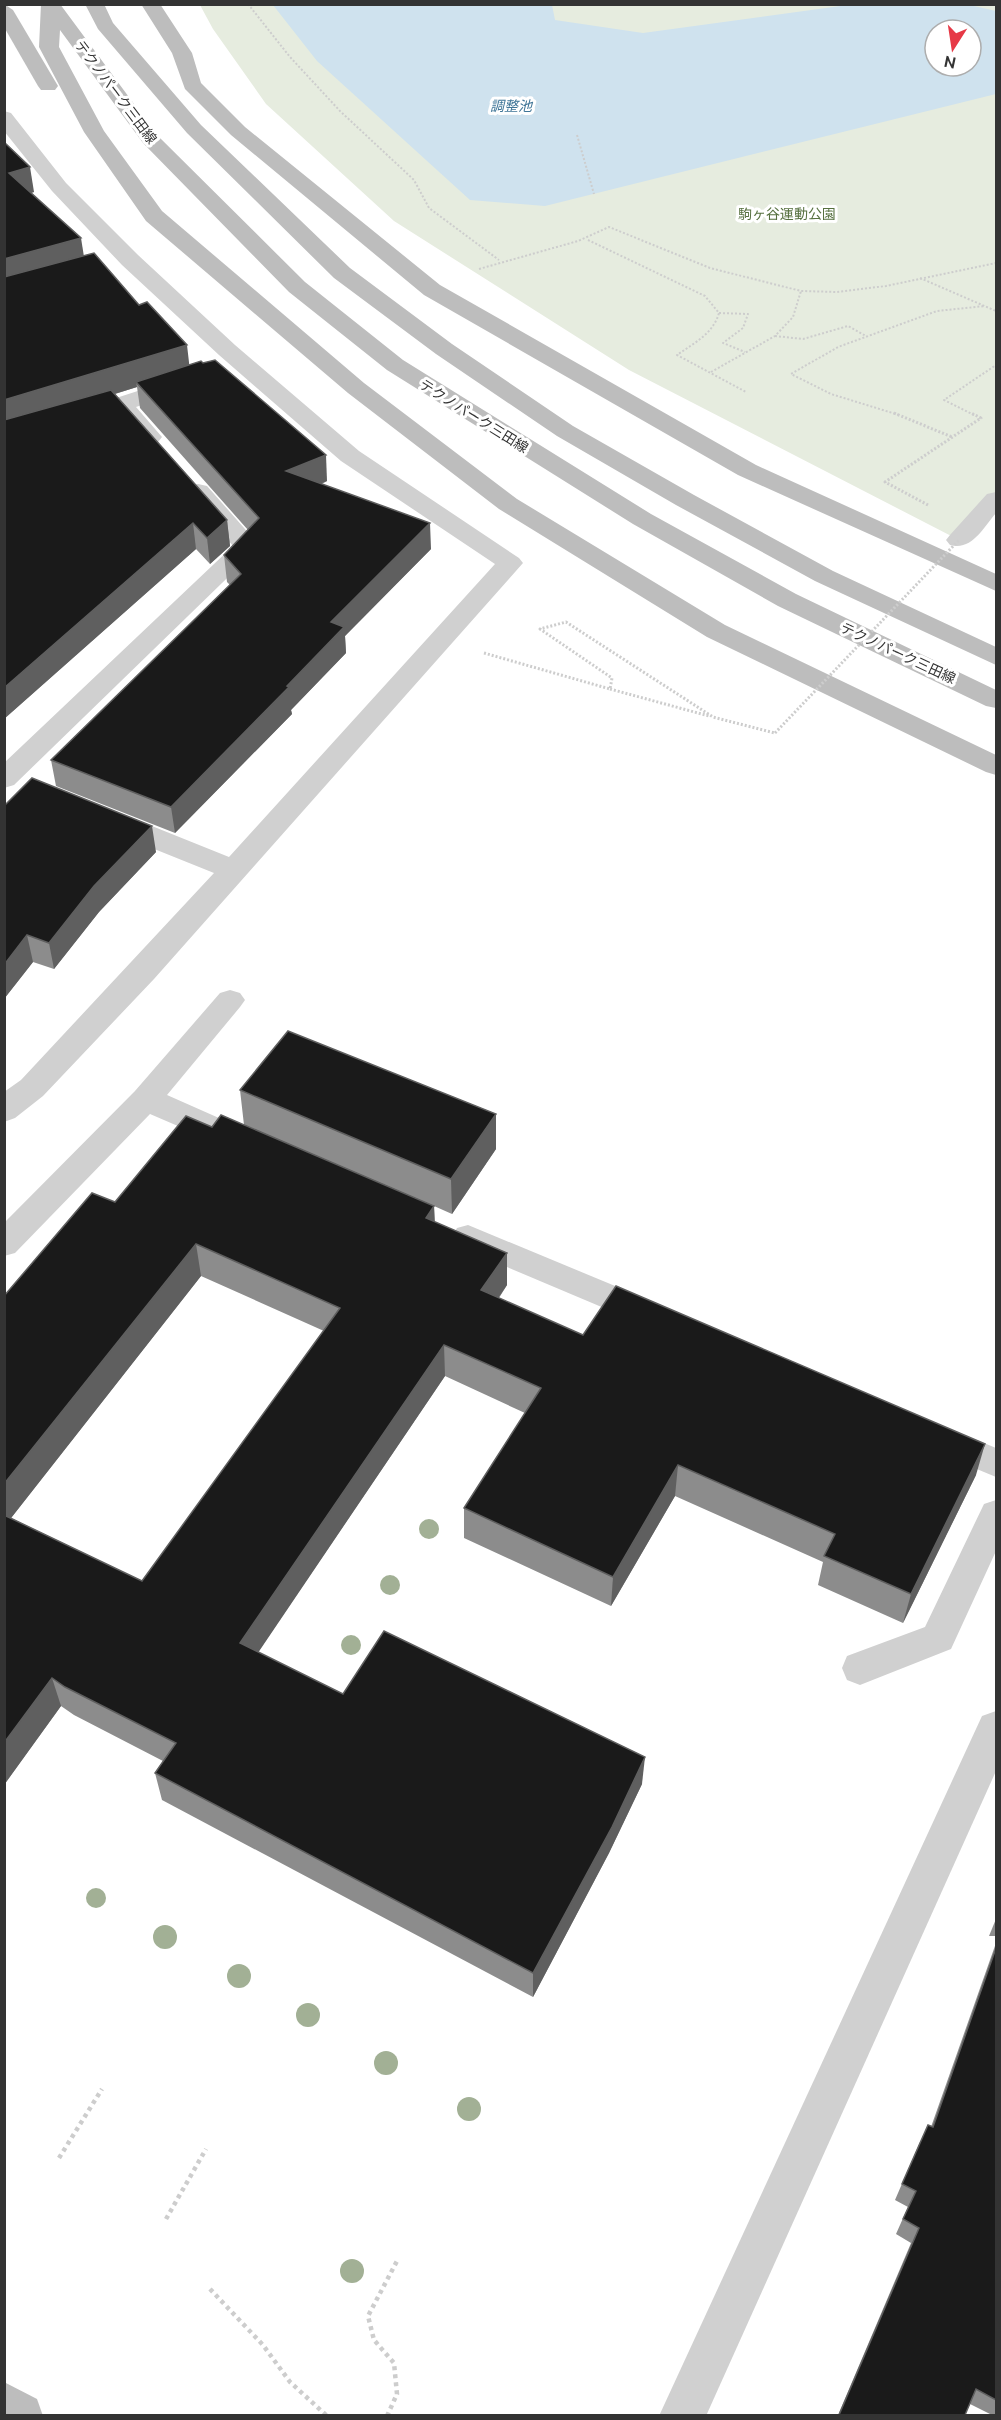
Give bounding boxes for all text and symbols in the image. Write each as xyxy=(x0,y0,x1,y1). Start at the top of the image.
north arrow xyxy=(923,18,983,78)
street label: テクノパーク三田線 xyxy=(72,37,160,147)
text: N xyxy=(942,53,958,73)
water label: 調整池 xyxy=(490,98,534,114)
park label: 駒ヶ谷運動公園 xyxy=(738,206,836,222)
street label: テクノパーク三田線 xyxy=(417,376,531,456)
street label: テクノパーク三田線 xyxy=(838,619,958,687)

